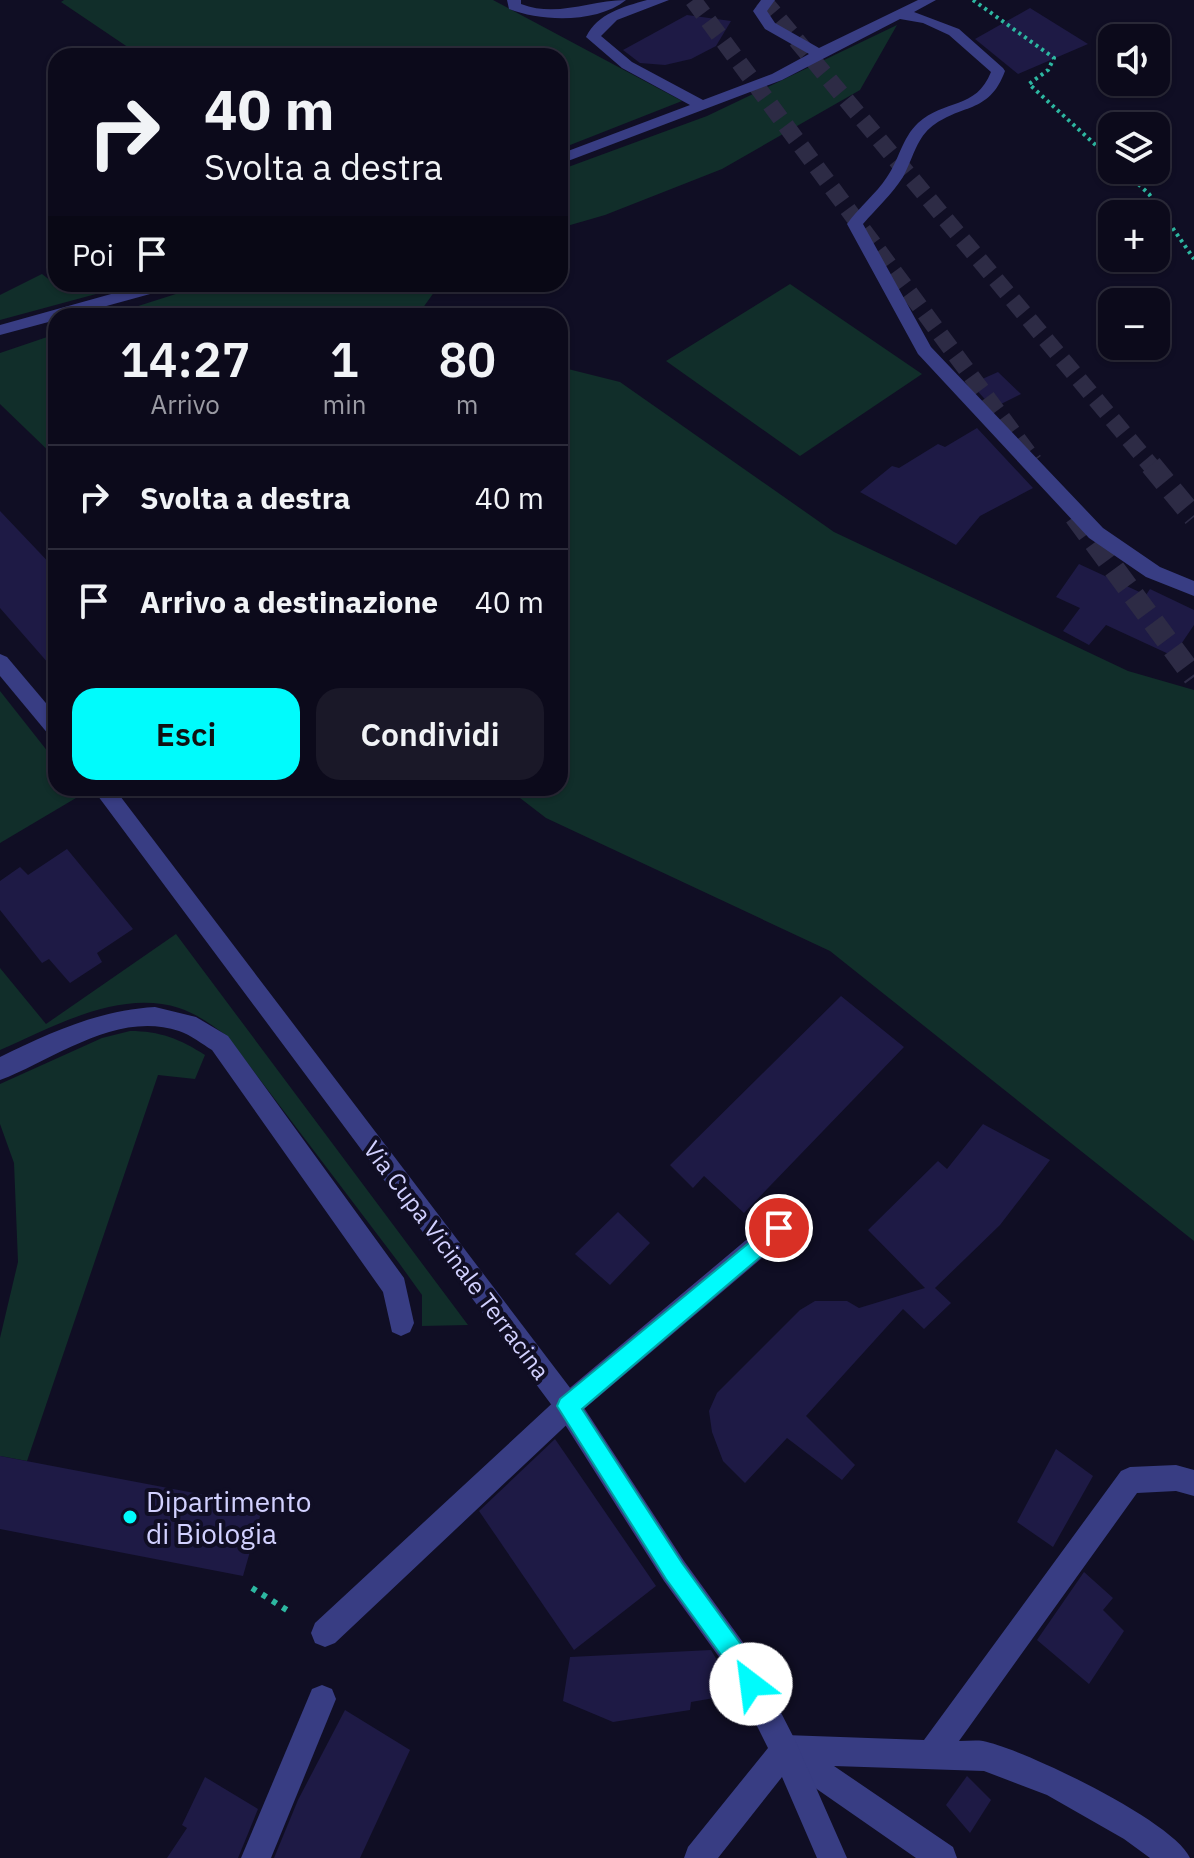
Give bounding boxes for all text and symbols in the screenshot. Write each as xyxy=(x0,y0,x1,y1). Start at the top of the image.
map controls xyxy=(1098,24,1170,360)
button: sound xyxy=(1098,24,1170,96)
text: 40 m xyxy=(204,73,334,145)
icon: right xyxy=(72,80,176,184)
button: layers xyxy=(1098,112,1170,184)
text: Svolta a destra xyxy=(204,143,443,190)
button: + xyxy=(1098,200,1170,272)
icon: arrive xyxy=(130,232,174,276)
text: Poi xyxy=(72,235,114,274)
button: − xyxy=(1098,288,1170,360)
text: 14:27 xyxy=(120,328,250,390)
text: 1 xyxy=(330,328,359,390)
text: 80 xyxy=(438,328,496,390)
text: Arrivo xyxy=(151,387,220,421)
text: min xyxy=(322,387,366,421)
text: m xyxy=(456,387,479,421)
icon: right xyxy=(72,475,116,519)
text: Svolta a destra xyxy=(140,478,351,517)
text: 40 m xyxy=(475,478,544,517)
icon: arrive xyxy=(72,579,116,623)
text: Arrivo a destinazione xyxy=(140,582,438,621)
text: 40 m xyxy=(475,582,544,621)
button: Esci xyxy=(72,688,300,780)
button: Condividi xyxy=(316,688,544,780)
street label: Via Cupa Vicinale Terracina xyxy=(357,1134,557,1386)
pin xyxy=(745,1194,813,1262)
icon: arrive xyxy=(757,1206,801,1250)
place label: Dipartimento di Biologia xyxy=(146,1483,311,1552)
marker: Dipartimento di Biologia xyxy=(121,1508,139,1526)
position arrow xyxy=(709,1642,793,1726)

